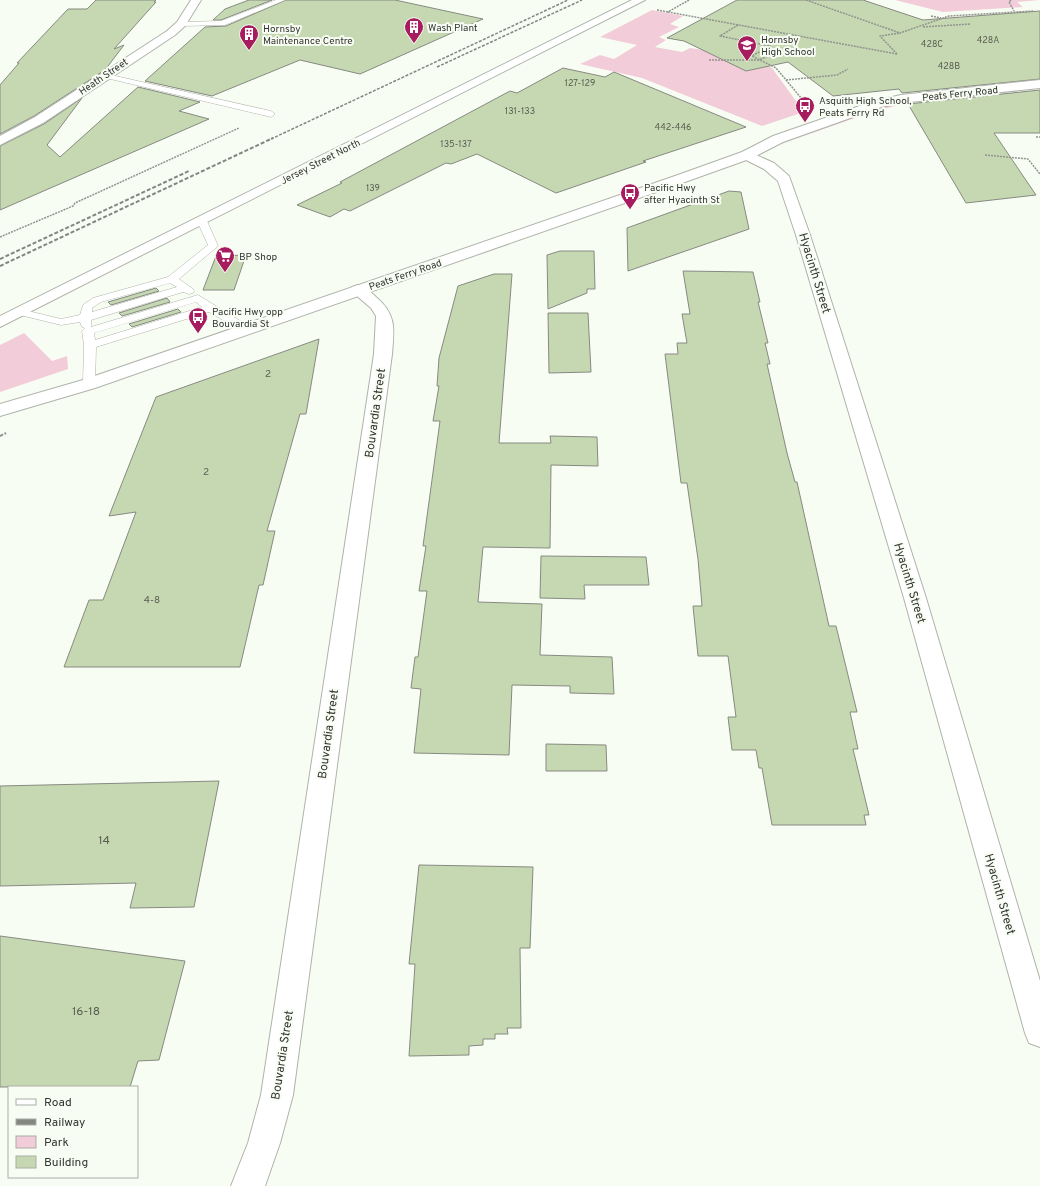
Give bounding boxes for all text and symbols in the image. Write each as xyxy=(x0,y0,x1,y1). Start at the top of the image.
building icon: Wash Plant xyxy=(403,16,425,44)
place label: Wash Plant xyxy=(428,22,478,35)
building icon: Hornsby Maintenance Centre xyxy=(238,23,260,51)
place label: Hornsby Maintenance Centre xyxy=(263,23,353,48)
school or university icon: Hornsby High School xyxy=(736,34,758,62)
place label: Hornsby High School xyxy=(761,34,815,59)
house number: 428A xyxy=(977,35,999,46)
house number: 428C xyxy=(921,39,943,50)
street label: Heath Street xyxy=(77,56,131,98)
house number: 428B xyxy=(938,61,960,72)
house number: 127-129 xyxy=(565,78,595,89)
street label: Peats Ferry Road xyxy=(921,84,999,105)
bus stop icon: Asquith High School, Peats Ferry Rd xyxy=(794,95,816,123)
place label: Asquith High School, Peats Ferry Rd xyxy=(819,95,912,120)
house number: 131-133 xyxy=(505,106,535,117)
house number: 442-446 xyxy=(655,122,691,133)
street label: Jersey Street North xyxy=(279,137,363,188)
house number: 135-137 xyxy=(440,139,472,150)
bus stop icon: Pacific Hwy after Hyacinth St xyxy=(619,182,641,210)
place label: Pacific Hwy after Hyacinth St xyxy=(644,182,720,207)
house number: 139 xyxy=(366,183,380,194)
street label: Hyacinth Street xyxy=(794,231,834,316)
supermarket icon: BP Shop xyxy=(214,245,236,273)
place label: BP Shop xyxy=(239,251,277,264)
street label: Peats Ferry Road xyxy=(367,257,444,294)
bus stop icon: Pacific Hwy opp Bouvardia St xyxy=(187,306,209,334)
place label: Pacific Hwy opp Bouvardia St xyxy=(212,306,283,331)
street label: Bouvardia Street xyxy=(362,367,390,459)
house number: 2 xyxy=(265,368,271,381)
house number: 2 xyxy=(203,466,209,479)
street label: Hyacinth Street xyxy=(889,541,929,626)
house number: 4-8 xyxy=(144,594,160,607)
street label: Bouvardia Street xyxy=(315,688,343,780)
house number: 14 xyxy=(98,833,110,849)
street label: Hyacinth Street xyxy=(980,852,1018,937)
house number: 16-18 xyxy=(72,1004,100,1020)
street label: Bouvardia Street xyxy=(268,1009,298,1101)
legend xyxy=(8,1086,138,1178)
text: Road xyxy=(44,1095,72,1111)
text: Railway xyxy=(44,1115,85,1131)
text: Park xyxy=(44,1135,69,1151)
text: Building xyxy=(44,1155,88,1171)

